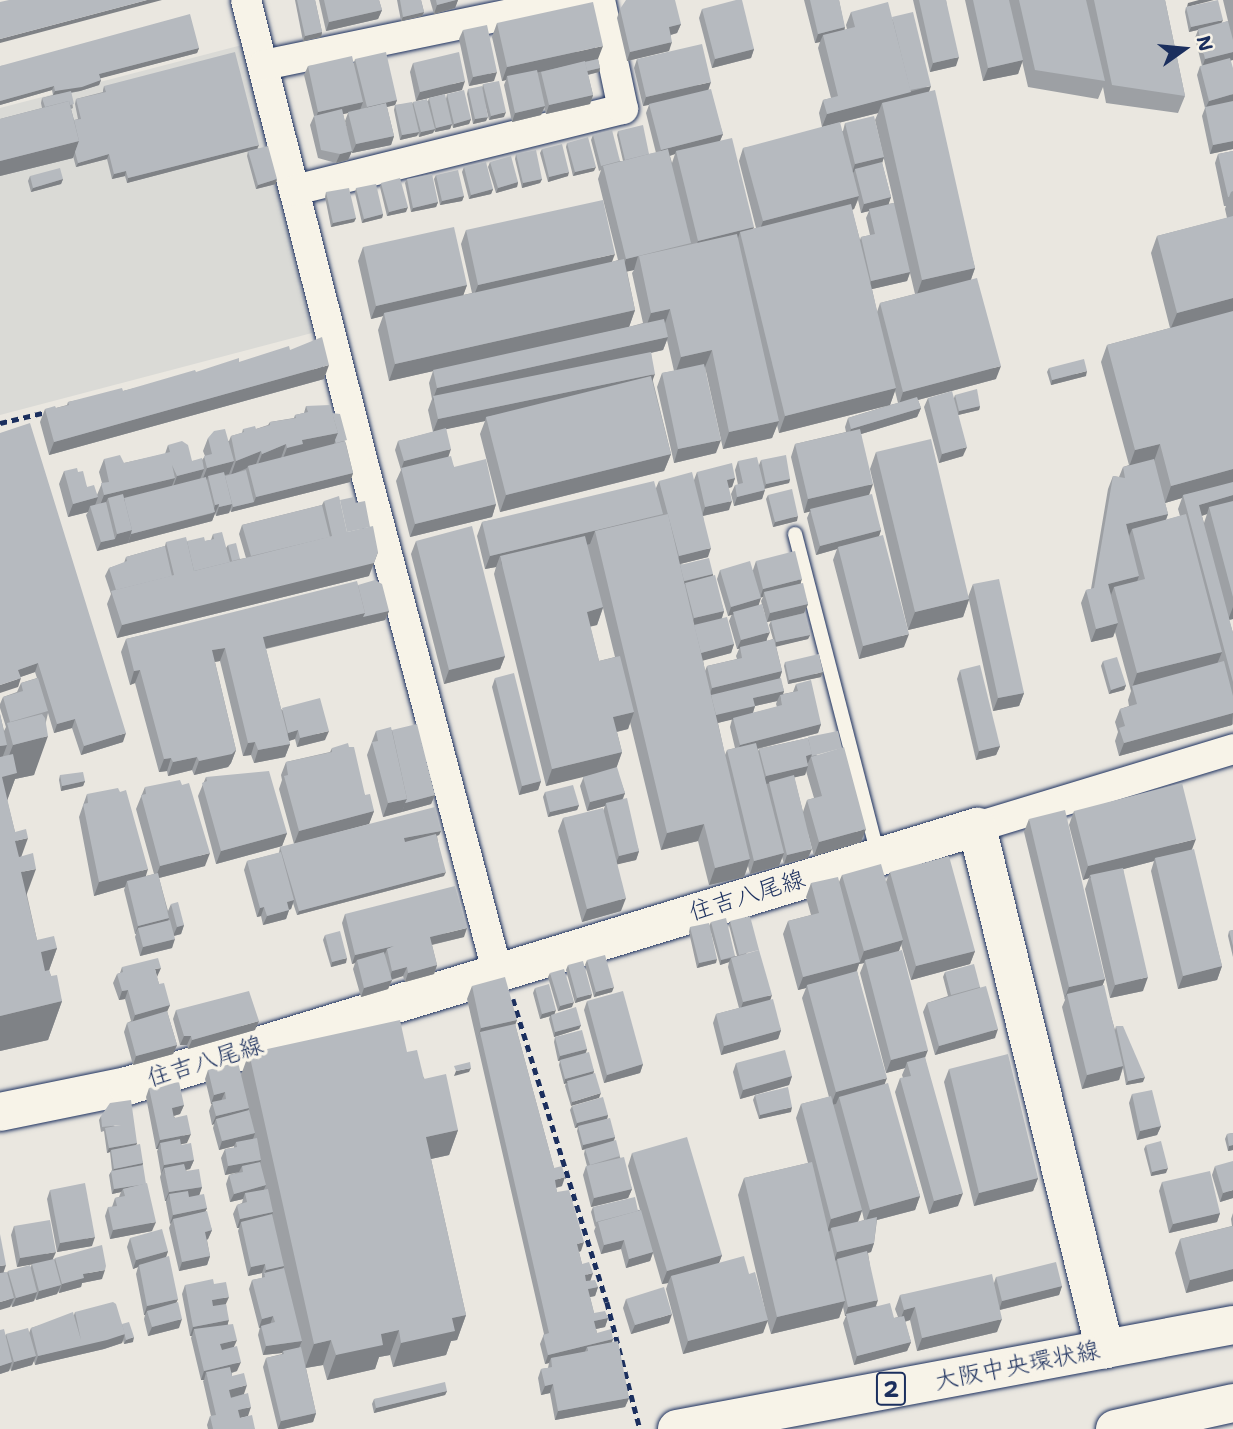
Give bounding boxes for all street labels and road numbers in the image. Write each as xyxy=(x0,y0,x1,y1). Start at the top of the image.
street label: 住吉八尾線 xyxy=(685,865,809,927)
street label: 住吉八尾線 xyxy=(143,1031,267,1093)
street label: 大阪中央環状線 xyxy=(932,1336,1102,1396)
road number: 2 xyxy=(875,1370,907,1408)

